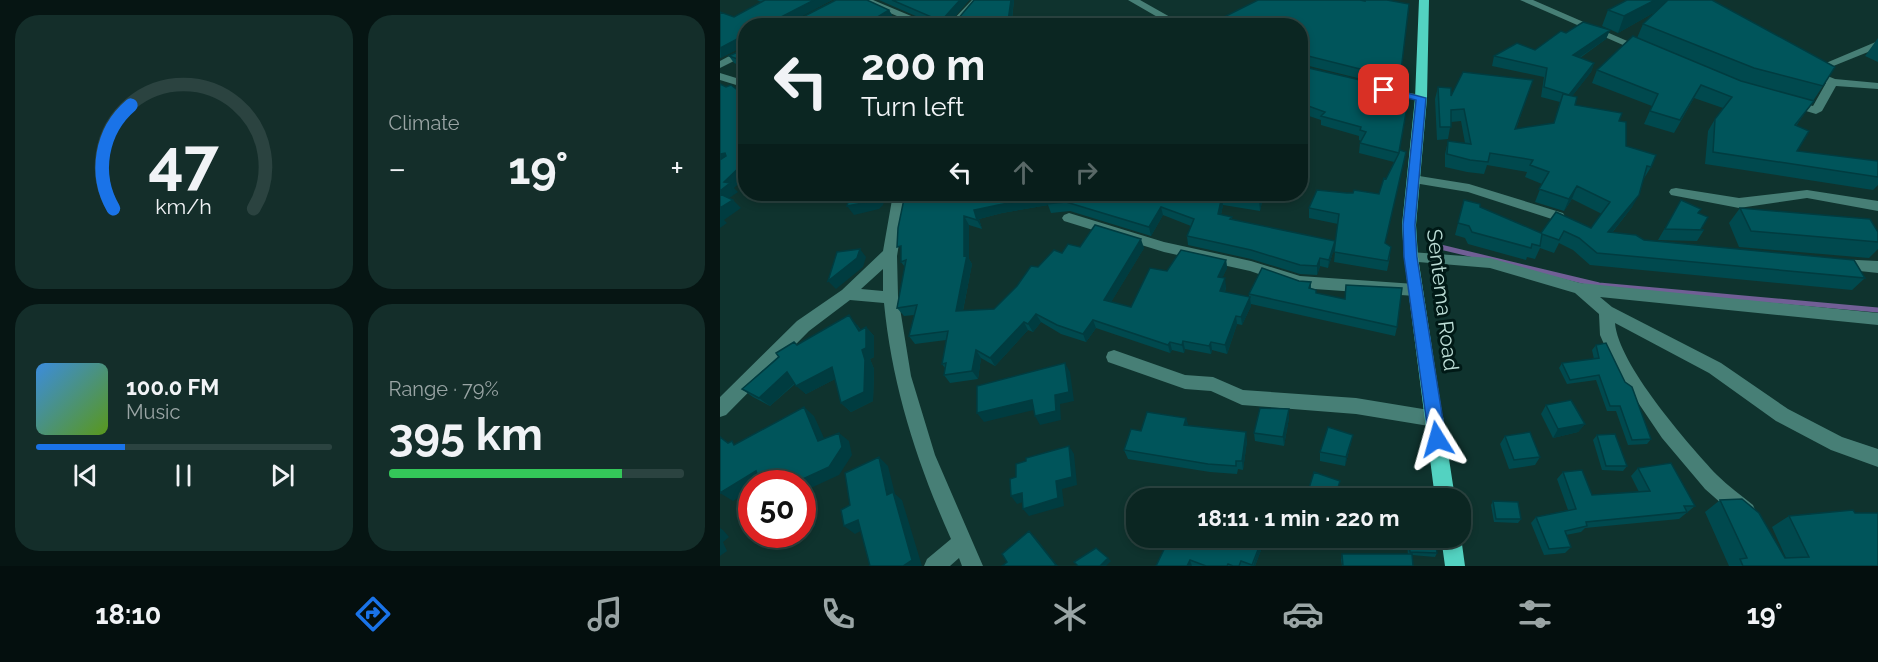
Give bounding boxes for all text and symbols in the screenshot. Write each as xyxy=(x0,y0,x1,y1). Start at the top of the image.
text: 200 m xyxy=(861,41,985,90)
icon: left xyxy=(762,42,840,120)
pin xyxy=(1358,64,1409,115)
icon: arrive xyxy=(1367,73,1400,106)
text: Turn left xyxy=(861,91,964,122)
text: Climate xyxy=(389,111,460,135)
text: 47 xyxy=(148,124,220,198)
text: 19° xyxy=(508,142,568,195)
text: − xyxy=(389,149,406,188)
text: + xyxy=(670,149,684,188)
icon: left xyxy=(944,156,977,189)
icon: ahead xyxy=(1007,156,1040,189)
icon: right xyxy=(1070,156,1103,189)
text: km/h xyxy=(155,194,212,219)
street label: Sentema Road xyxy=(1422,228,1464,372)
text: 100.0 FM xyxy=(126,374,219,400)
text: Range · 79% xyxy=(389,377,499,401)
text: Music xyxy=(126,400,180,424)
position arrow xyxy=(1405,407,1469,471)
text: 395 km xyxy=(389,408,543,461)
icon: previous xyxy=(69,459,102,492)
icon: pause xyxy=(167,459,200,492)
icon: next xyxy=(266,459,299,492)
speed limit sign: 50 xyxy=(738,470,816,548)
text: 18:11 · 1 min · 220 m xyxy=(1198,505,1399,531)
icon: directions xyxy=(352,593,394,635)
icon: music xyxy=(584,593,626,635)
icon: phone xyxy=(817,593,859,635)
icon: climate xyxy=(1049,593,1091,635)
icon: car xyxy=(1282,593,1324,635)
icon: filters xyxy=(1514,593,1556,635)
text: 18:10 xyxy=(95,599,161,630)
text: 19° xyxy=(1747,599,1783,630)

